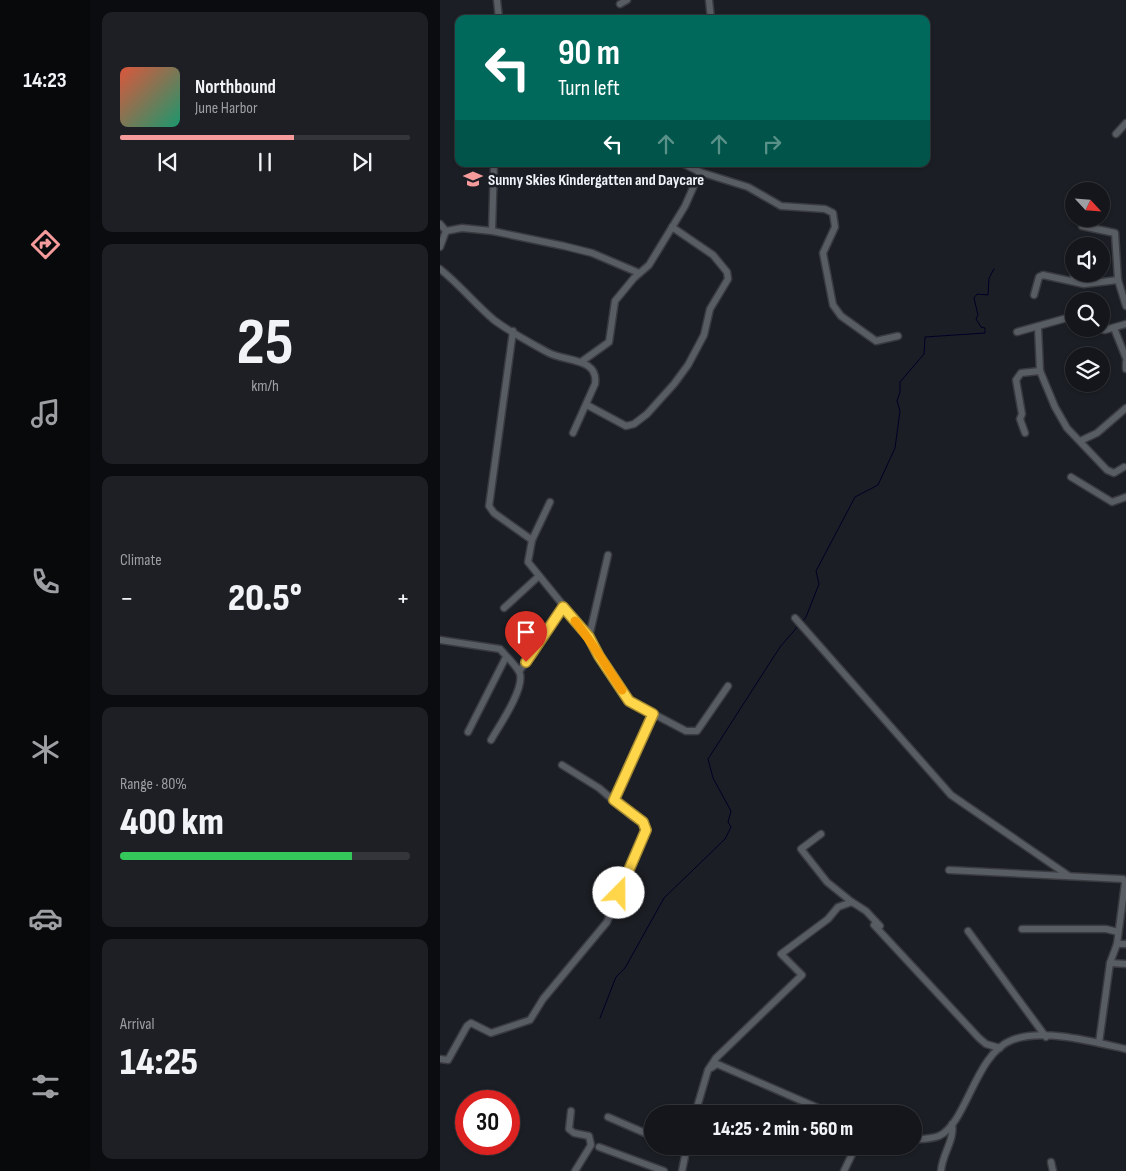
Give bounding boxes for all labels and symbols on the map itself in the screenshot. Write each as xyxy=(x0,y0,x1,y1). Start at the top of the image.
school or university icon: Sunny Skies Kindergatten and Daycare xyxy=(462,168,484,190)
place label: Sunny Skies Kindergatten and Daycare xyxy=(488,171,704,190)
north arrow xyxy=(1065,182,1110,228)
pin xyxy=(505,611,547,662)
position arrow xyxy=(592,866,644,918)
speed limit sign: 30 xyxy=(455,1090,520,1155)

